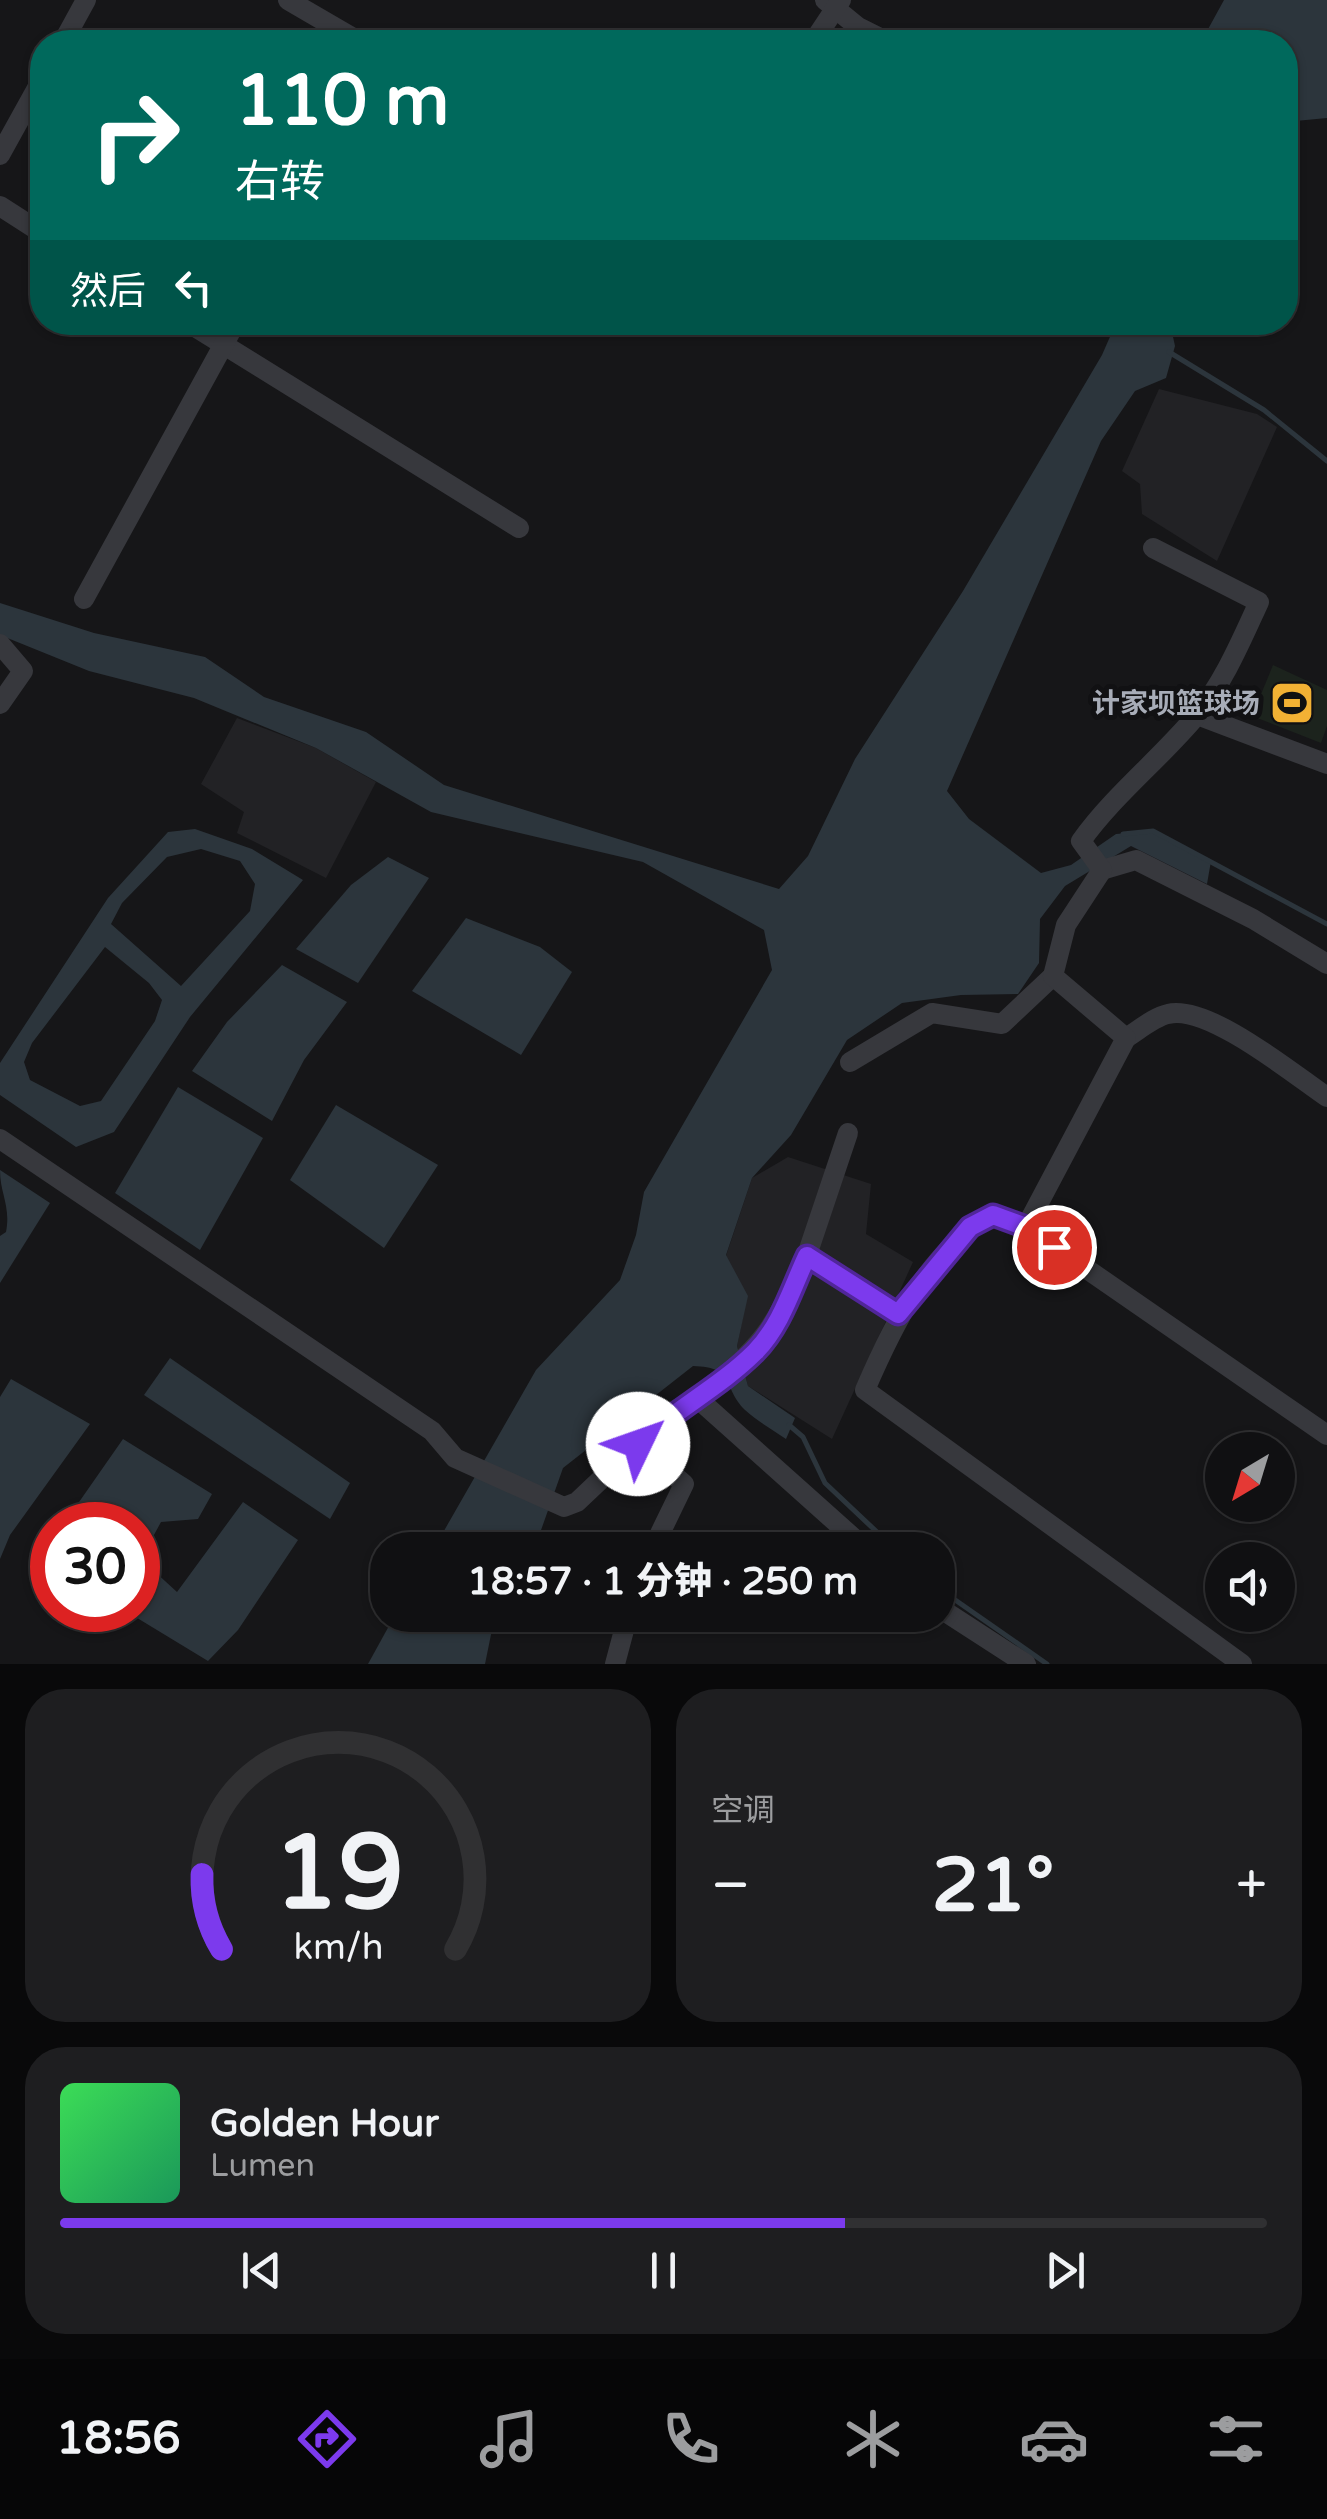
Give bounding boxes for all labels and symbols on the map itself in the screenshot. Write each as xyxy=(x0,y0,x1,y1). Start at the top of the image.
sports icon: 计家坝篮球场 xyxy=(1269,680,1315,726)
place label: 计家坝篮球场 xyxy=(1092,687,1260,721)
pin xyxy=(1012,1205,1097,1290)
position arrow xyxy=(586,1392,690,1496)
north arrow xyxy=(1205,1432,1295,1522)
speed limit sign: 30 xyxy=(30,1502,160,1632)

